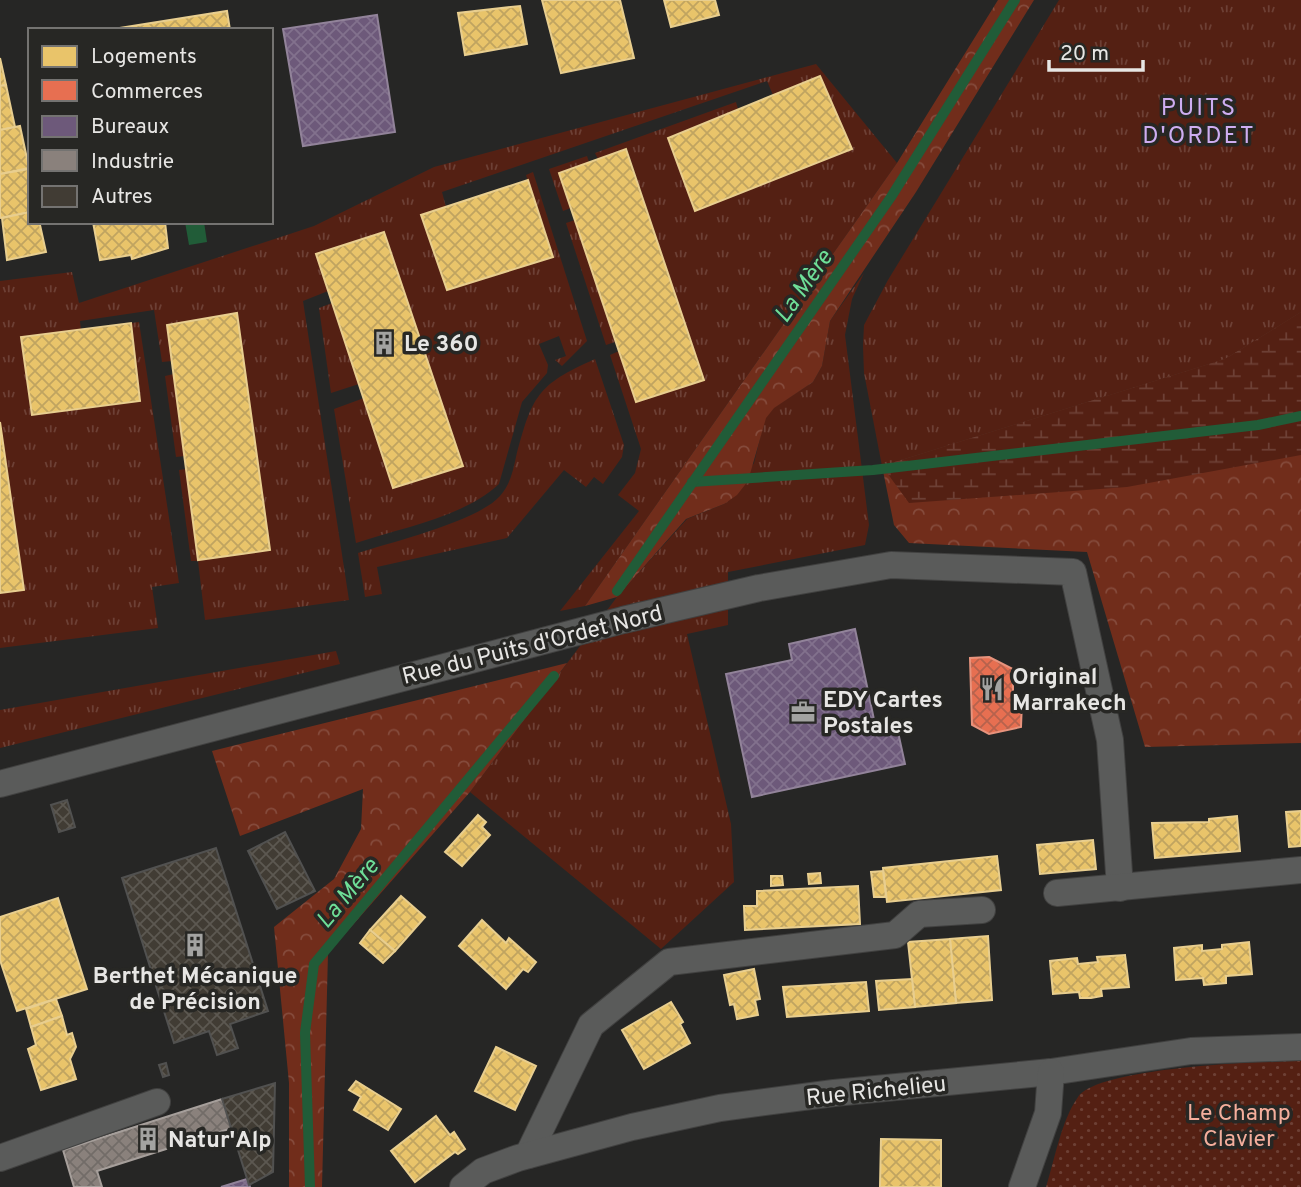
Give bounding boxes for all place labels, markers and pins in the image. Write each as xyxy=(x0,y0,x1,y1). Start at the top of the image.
building icon: Le 360 xyxy=(370,329,398,357)
place label: Le 360 xyxy=(404,331,479,360)
place label: Original Marrakech xyxy=(1012,664,1127,719)
restaurant icon: Original Marrakech xyxy=(978,675,1006,703)
place label: EDY Cartes Postales xyxy=(823,687,943,742)
office icon: EDY Cartes Postales xyxy=(789,698,817,726)
building icon: Berthet Mécanique de Précision xyxy=(181,931,209,959)
place label: Berthet Mécanique de Précision xyxy=(93,963,297,1018)
building icon: Natur'Alp xyxy=(134,1125,162,1153)
place label: Natur'Alp xyxy=(168,1127,272,1156)

